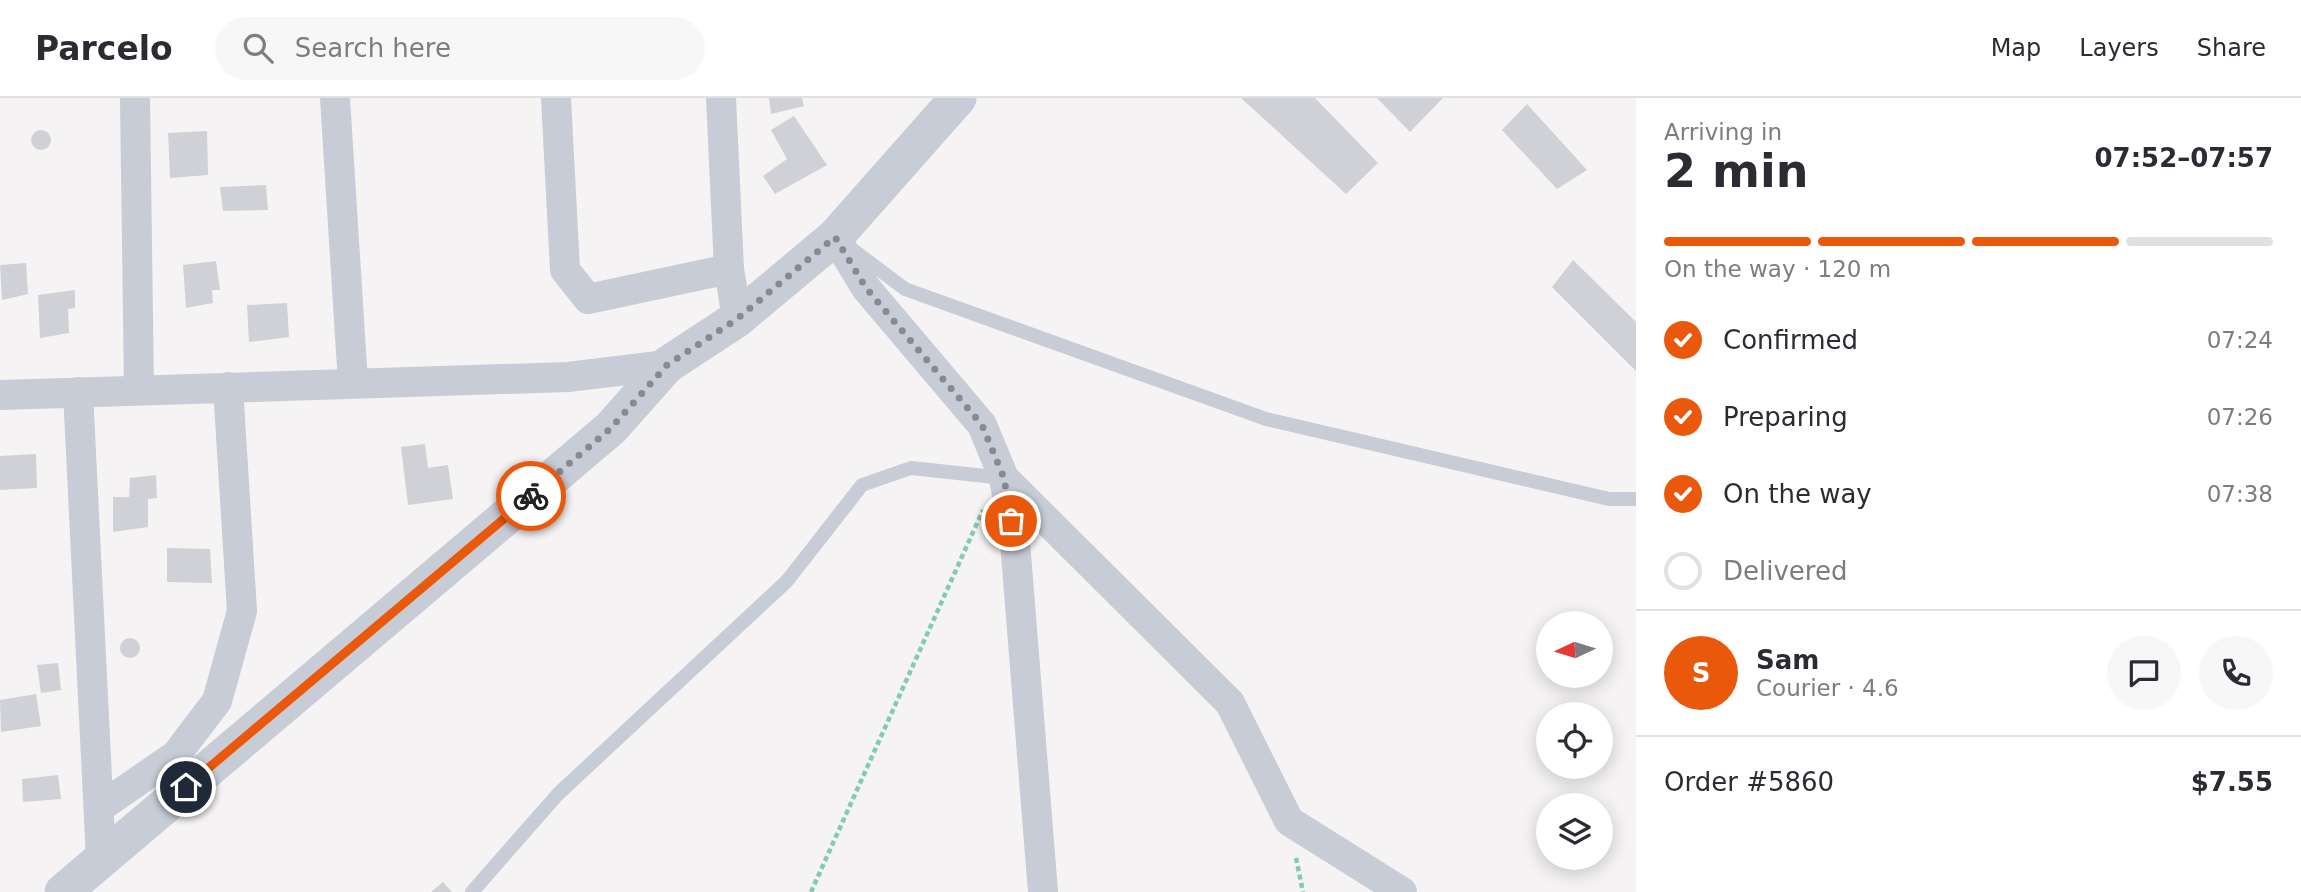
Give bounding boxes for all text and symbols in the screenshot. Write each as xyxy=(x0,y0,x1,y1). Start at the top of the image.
search box xyxy=(215,17,705,80)
text: Parcelo xyxy=(35,29,173,68)
icon: search xyxy=(239,29,277,67)
text: Search here xyxy=(295,33,451,63)
text: Map xyxy=(1991,34,2041,62)
text: Layers xyxy=(2079,34,2159,62)
text: Share xyxy=(2197,34,2266,62)
text: Arriving in xyxy=(1664,119,1782,145)
text: 07:52–07:57 xyxy=(2094,143,2273,173)
text: 2 min xyxy=(1664,144,1808,198)
text: On the way · 120 m xyxy=(1664,256,1891,282)
icon: check xyxy=(1664,321,1702,359)
text: Confirmed xyxy=(1723,325,1858,355)
text: 07:24 xyxy=(2207,327,2273,353)
icon: check xyxy=(1664,398,1702,436)
text: Preparing xyxy=(1723,402,1848,432)
text: 07:26 xyxy=(2207,404,2273,430)
courier xyxy=(496,461,566,531)
icon: check xyxy=(1664,475,1702,513)
icon: bike xyxy=(512,477,550,515)
text: On the way xyxy=(1723,479,1872,509)
text: 07:38 xyxy=(2207,481,2273,507)
pin xyxy=(981,491,1041,551)
icon: bag xyxy=(992,502,1030,540)
text: Delivered xyxy=(1723,556,1847,586)
north arrow xyxy=(1536,611,1614,688)
map controls xyxy=(1536,611,1613,870)
button: chat xyxy=(2107,636,2181,710)
button: phone xyxy=(2199,636,2273,710)
text: Sam xyxy=(1756,645,1819,675)
text: S xyxy=(1692,658,1710,688)
text: Courier · 4.6 xyxy=(1756,675,1899,701)
button: locate xyxy=(1536,702,1613,779)
pin xyxy=(156,757,216,817)
text: Order #5860 xyxy=(1664,767,1834,797)
text: $7.55 xyxy=(2191,767,2273,797)
icon: home xyxy=(167,768,205,806)
button: layers xyxy=(1536,793,1613,870)

